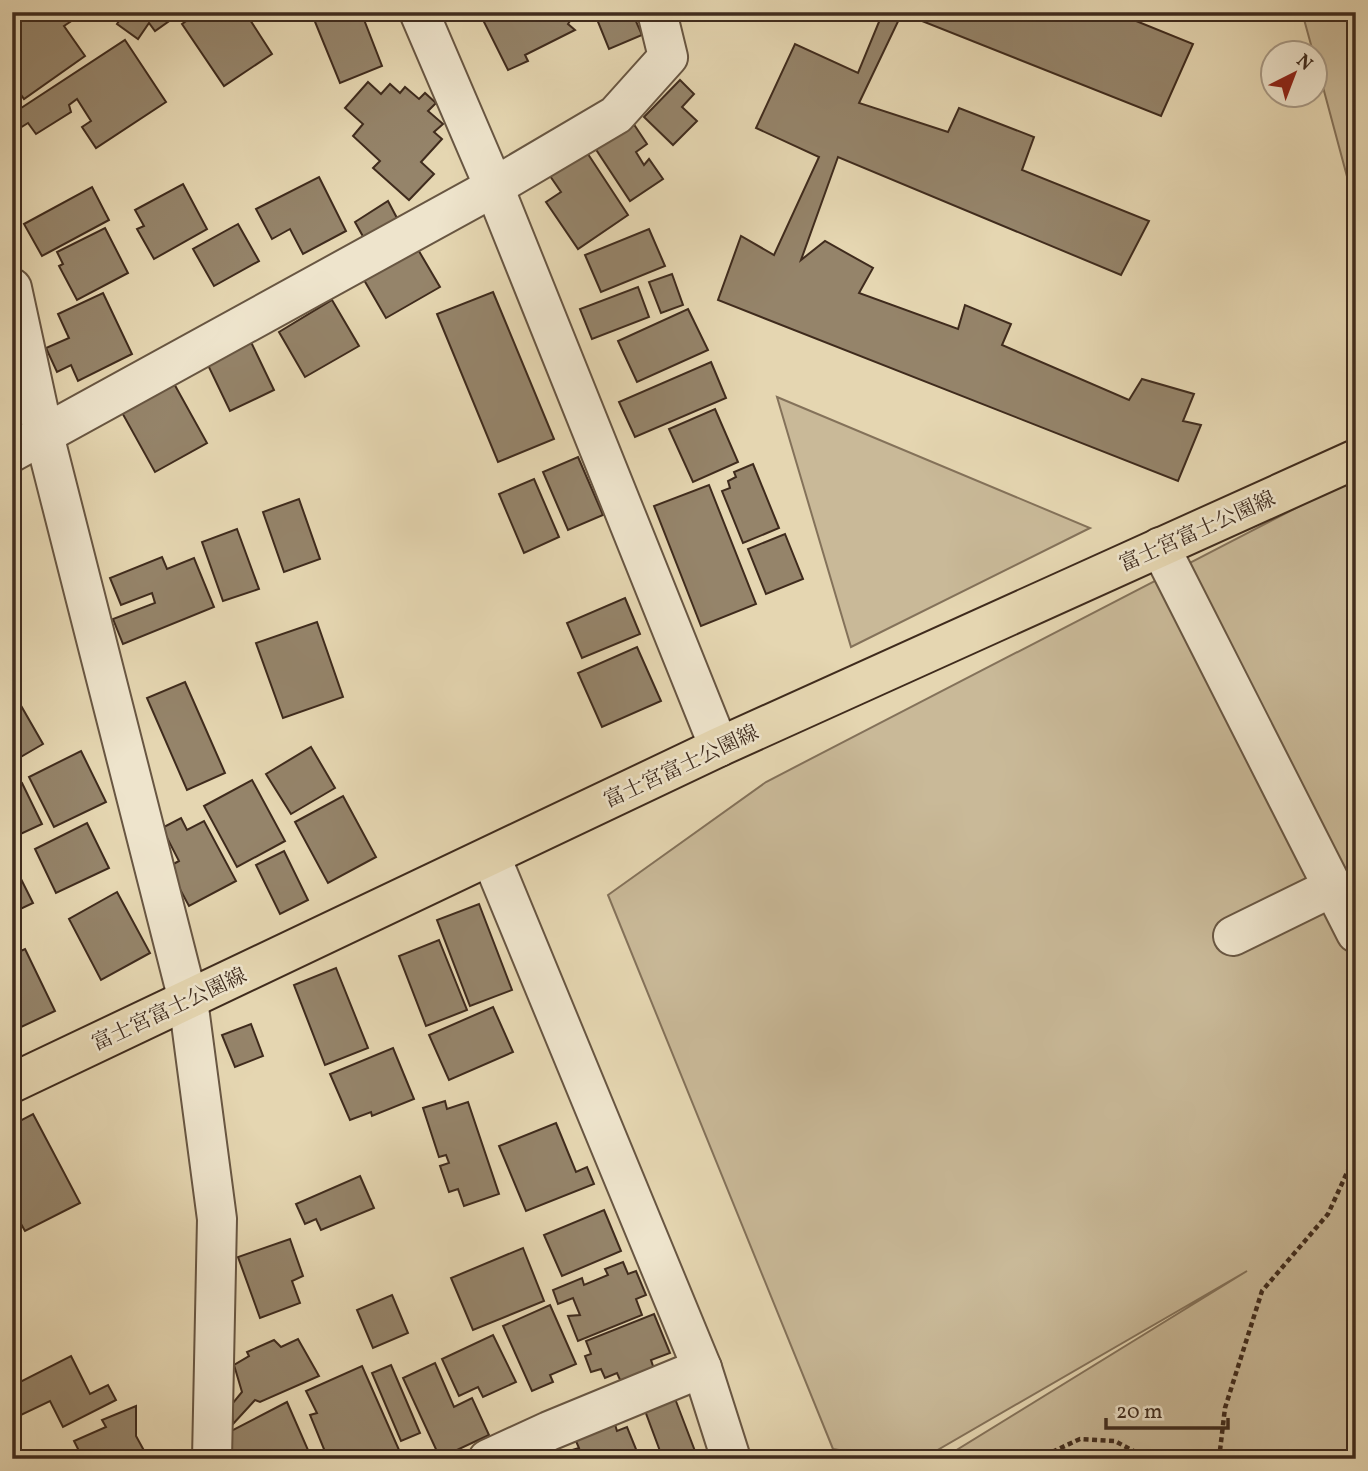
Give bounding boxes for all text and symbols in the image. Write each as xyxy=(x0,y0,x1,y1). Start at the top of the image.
north arrow xyxy=(1260,38,1330,108)
text: N xyxy=(1290,49,1318,77)
street label: 富士宮富士公園線 xyxy=(1115,485,1280,580)
street label: 富士宮富士公園線 xyxy=(599,719,764,816)
street label: 富士宮富士公園線 xyxy=(87,962,252,1059)
scale bar xyxy=(1106,1387,1228,1431)
text: 20 m xyxy=(1116,1398,1162,1427)

